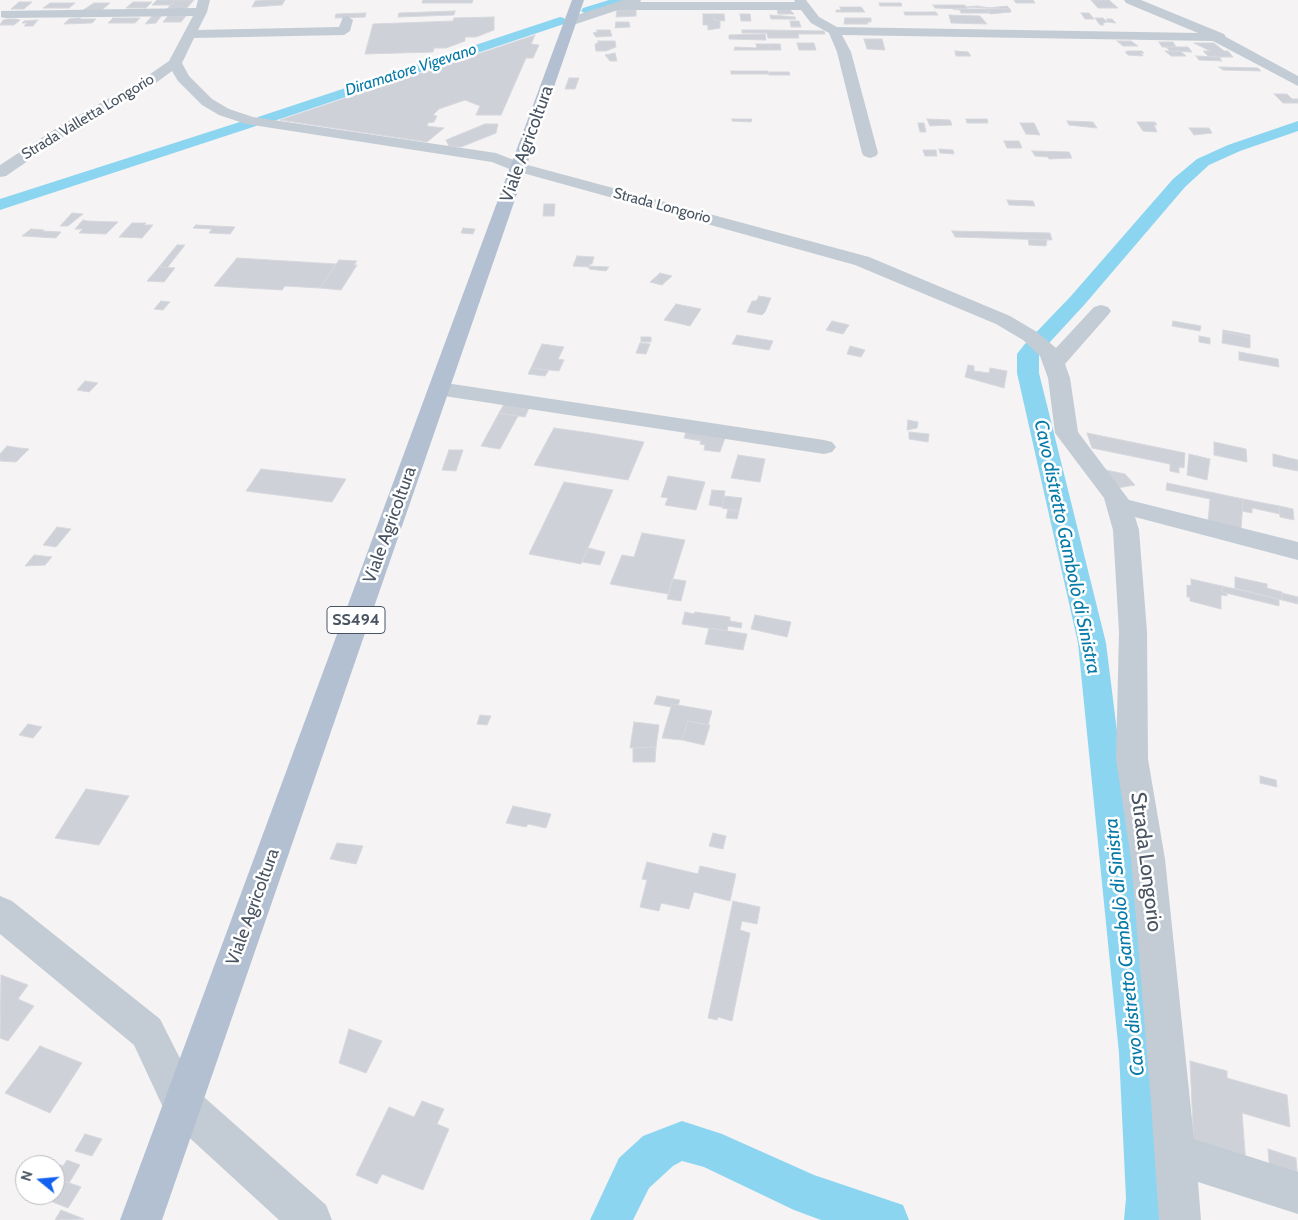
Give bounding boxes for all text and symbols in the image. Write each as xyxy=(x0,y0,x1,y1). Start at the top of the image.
water label: Diramatore Vigevano xyxy=(343,40,479,100)
street label: Strada Valletta Longorio xyxy=(19,70,157,164)
street label: Viale Agricoltura xyxy=(496,83,558,205)
street label: Strada Longorio xyxy=(611,184,713,228)
water label: Cavo distretto Gambolò di Sinistra xyxy=(1029,418,1105,676)
street label: Viale Agricoltura xyxy=(359,464,421,586)
road number: SS494 xyxy=(327,606,385,634)
street label: Strada Longorio xyxy=(1125,791,1167,933)
water label: Cavo distretto Gambolò di Sinistra xyxy=(1100,817,1150,1077)
street label: Viale Agricoltura xyxy=(222,846,284,968)
north arrow xyxy=(15,1155,65,1205)
text: N xyxy=(17,1169,37,1183)

